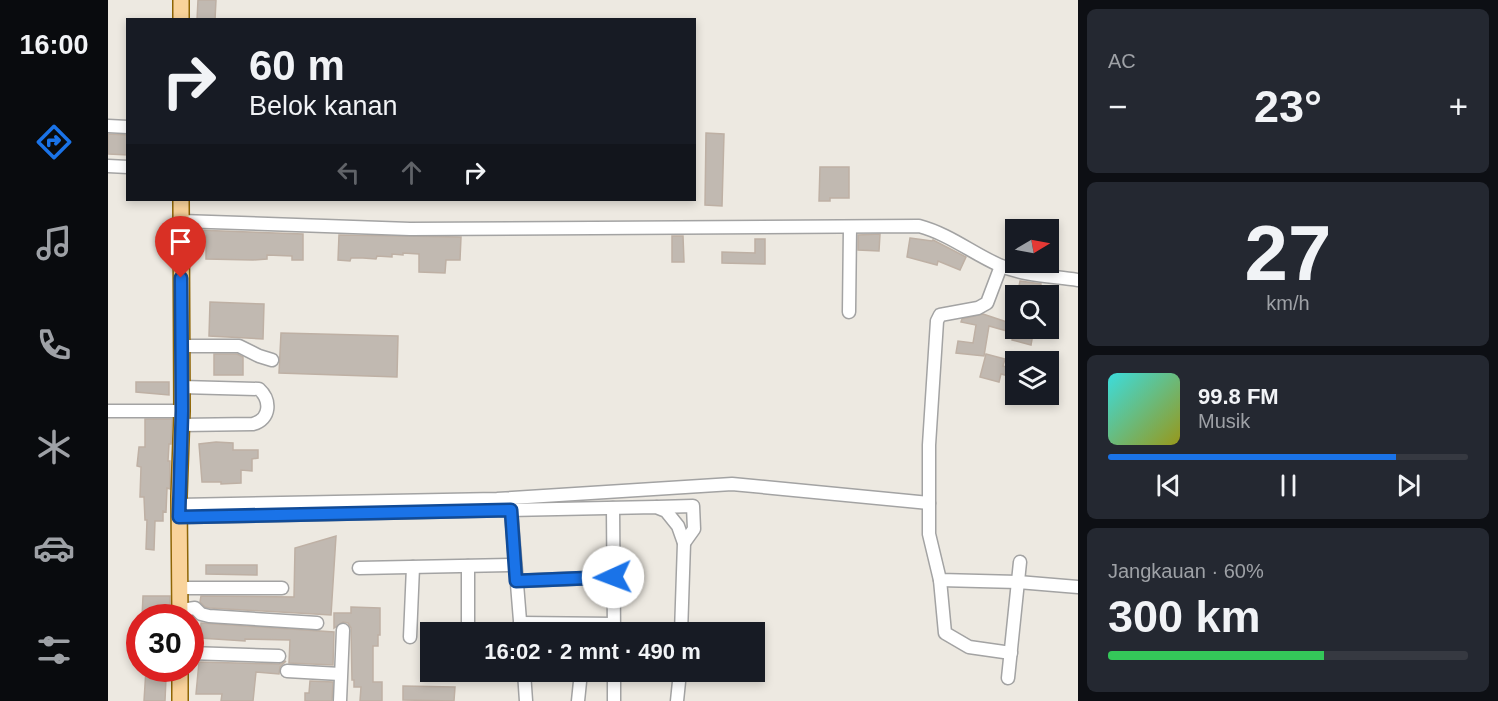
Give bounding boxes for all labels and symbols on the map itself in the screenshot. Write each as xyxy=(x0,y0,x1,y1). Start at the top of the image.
pin xyxy=(155,216,206,278)
north arrow xyxy=(1005,219,1059,273)
position arrow xyxy=(581,545,645,609)
speed limit sign: 30 xyxy=(126,604,204,682)

